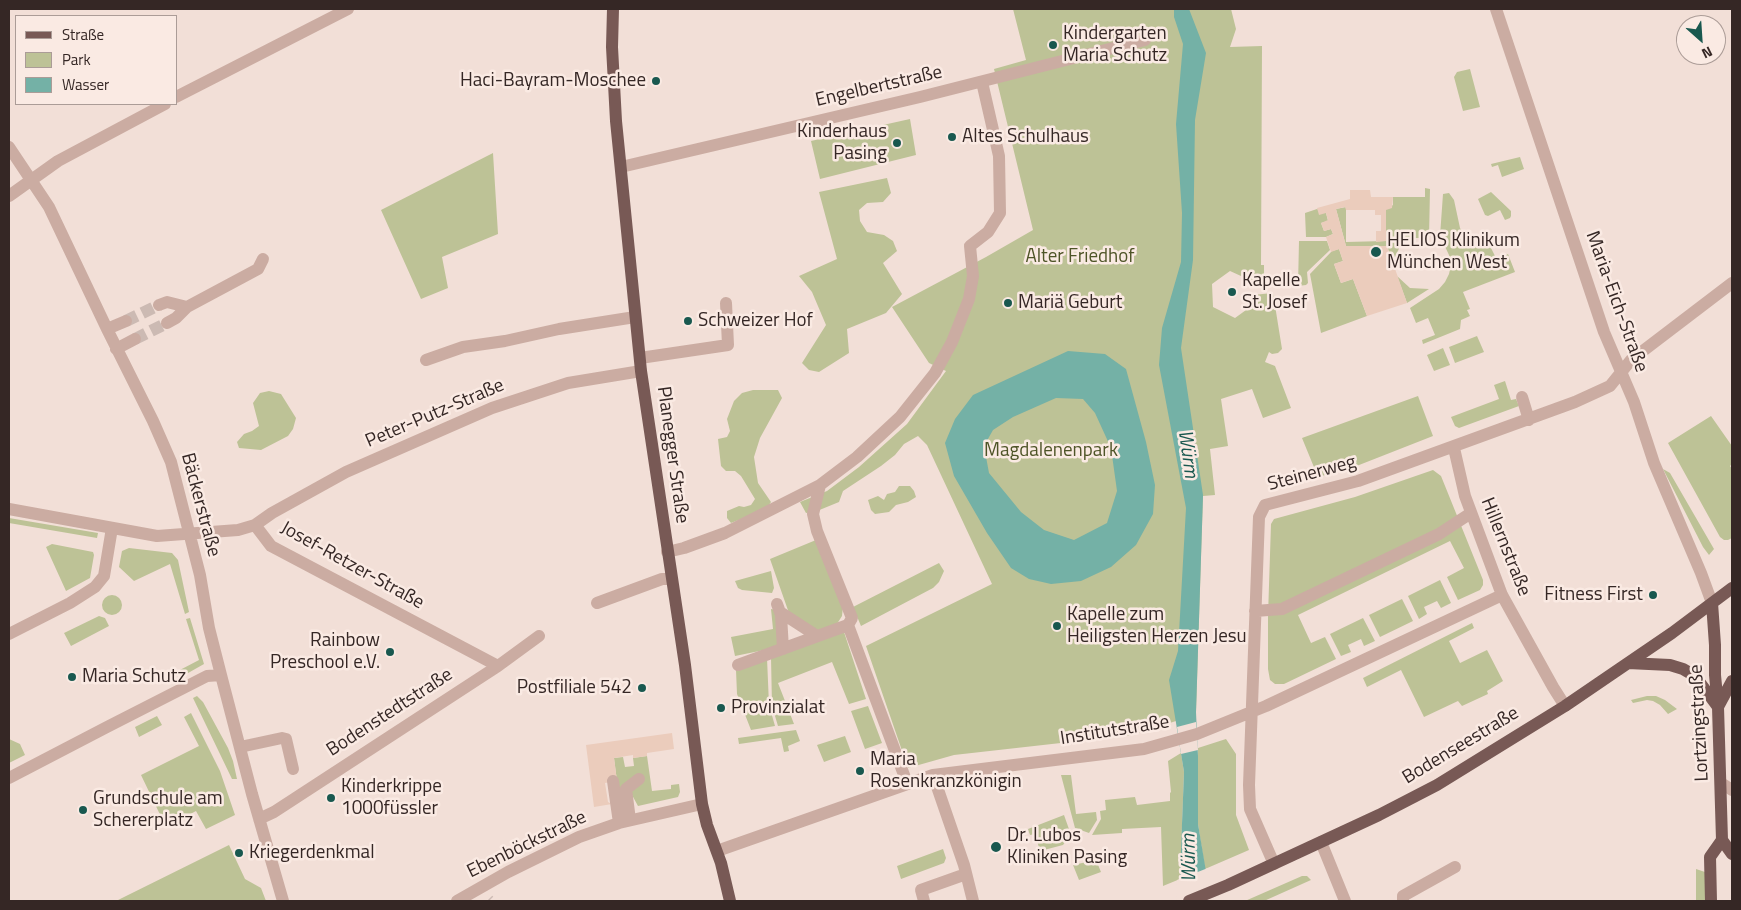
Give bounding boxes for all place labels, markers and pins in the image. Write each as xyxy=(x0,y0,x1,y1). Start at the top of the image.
place label: Kindergarten Maria Schutz xyxy=(1063,23,1167,67)
marker: Kindergarten Maria Schutz xyxy=(1047,39,1059,51)
place label: Haci-Bayram-Moschee xyxy=(460,70,646,92)
marker: Haci-Bayram-Moschee xyxy=(650,75,662,87)
place label: Kinderhaus Pasing xyxy=(797,121,887,165)
place label: Altes Schulhaus xyxy=(962,126,1089,148)
marker: Altes Schulhaus xyxy=(946,131,958,143)
marker: Kinderhaus Pasing xyxy=(891,137,903,149)
place label: HELIOS Klinikum München West xyxy=(1387,230,1520,274)
marker: HELIOS Klinikum München West xyxy=(1369,245,1383,259)
place label: Kapelle St. Josef xyxy=(1242,270,1307,314)
marker: Kapelle St. Josef xyxy=(1226,286,1238,298)
place label: Mariä Geburt xyxy=(1018,292,1123,314)
marker: Mariä Geburt xyxy=(1002,297,1014,309)
place label: Schweizer Hof xyxy=(698,310,813,332)
marker: Schweizer Hof xyxy=(682,315,694,327)
place label: Fitness First xyxy=(1544,584,1643,606)
marker: Fitness First xyxy=(1647,589,1659,601)
place label: Kapelle zum Heiligsten Herzen Jesu xyxy=(1067,604,1247,648)
marker: Kapelle zum Heiligsten Herzen Jesu xyxy=(1051,620,1063,632)
place label: Rainbow Preschool e.V. xyxy=(270,630,380,674)
marker: Rainbow Preschool e.V. xyxy=(384,646,396,658)
place label: Maria Schutz xyxy=(82,666,186,688)
marker: Maria Schutz xyxy=(66,671,78,683)
place label: Postfiliale 542 xyxy=(517,677,632,699)
marker: Postfiliale 542 xyxy=(636,682,648,694)
place label: Provinzialat xyxy=(731,697,825,719)
marker: Provinzialat xyxy=(715,702,727,714)
place label: Maria Rosenkranzkönigin xyxy=(870,749,1022,793)
marker: Maria Rosenkranzkönigin xyxy=(854,765,866,777)
place label: Kinderkrippe 1000füssler xyxy=(341,776,442,820)
place label: Grundschule am Schererplatz xyxy=(93,788,223,832)
marker: Kinderkrippe 1000füssler xyxy=(325,792,337,804)
marker: Grundschule am Schererplatz xyxy=(77,804,89,816)
place label: Dr. Lubos Kliniken Pasing xyxy=(1007,825,1127,869)
marker: Dr. Lubos Kliniken Pasing xyxy=(989,840,1003,854)
place label: Kriegerdenkmal xyxy=(249,842,375,864)
marker: Kriegerdenkmal xyxy=(233,847,245,859)

